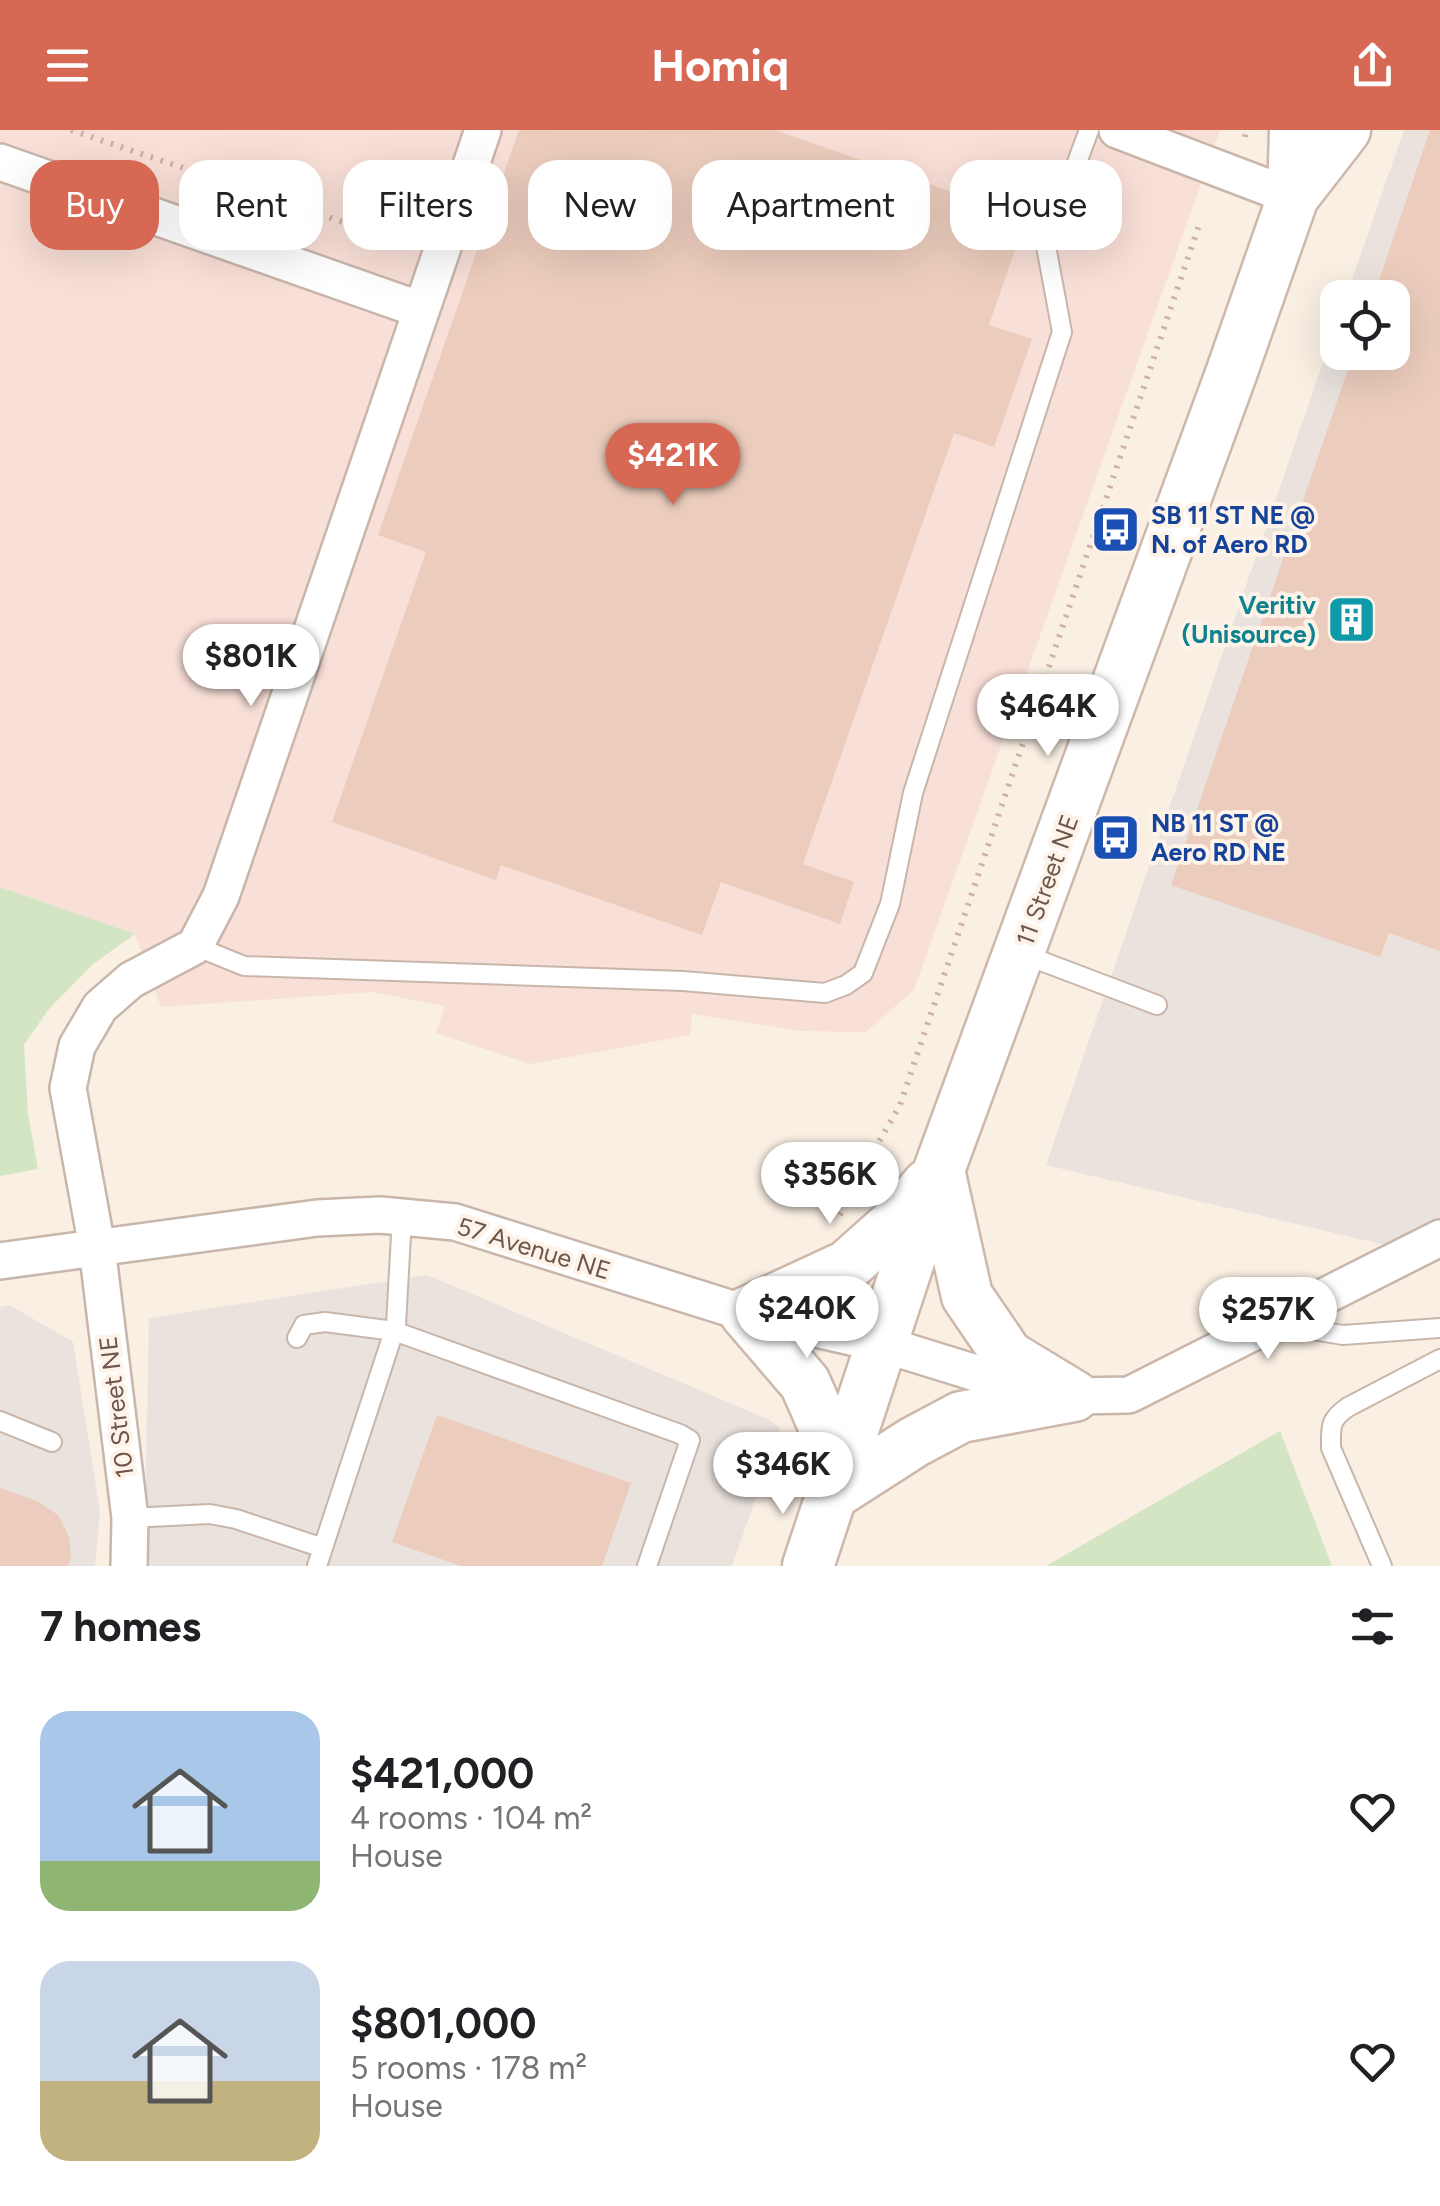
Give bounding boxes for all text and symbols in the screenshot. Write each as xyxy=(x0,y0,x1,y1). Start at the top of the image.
icon: menu xyxy=(40,38,95,93)
text: Homiq xyxy=(651,38,789,92)
icon: share xyxy=(1345,38,1400,93)
chip: Buy xyxy=(30,160,159,250)
chip: Rent xyxy=(179,160,323,250)
chip: Filters xyxy=(343,160,508,250)
chip: New xyxy=(528,160,672,250)
chip: Apartment xyxy=(692,160,930,250)
chip: House xyxy=(950,160,1122,250)
map controls xyxy=(1320,280,1410,370)
button: locate xyxy=(1320,280,1410,370)
pin: $421K xyxy=(603,423,743,508)
text: $421K xyxy=(627,436,719,474)
place label: SB 11 ST NE @ N. of Aero RD xyxy=(1151,500,1315,559)
bus stop icon: SB 11 ST NE @ N. of Aero RD xyxy=(1090,503,1142,555)
place label: Veritiv (Unisource) xyxy=(1181,590,1316,649)
building icon: Veritiv (Unisource) xyxy=(1325,593,1377,645)
pin: $801K xyxy=(181,624,321,709)
text: $801K xyxy=(205,637,297,675)
pin: $464K xyxy=(978,674,1118,759)
text: $464K xyxy=(999,687,1097,725)
place label: NB 11 ST @ Aero RD NE xyxy=(1151,808,1286,867)
street label: 11 Street NE xyxy=(1009,810,1085,950)
bus stop icon: NB 11 ST @ Aero RD NE xyxy=(1090,811,1142,863)
pin: $356K xyxy=(760,1142,900,1227)
text: $356K xyxy=(783,1155,877,1193)
street label: 57 Avenue NE xyxy=(454,1210,614,1286)
pin: $240K xyxy=(737,1276,877,1361)
pin: $257K xyxy=(1198,1277,1338,1362)
text: $240K xyxy=(758,1289,856,1327)
text: $257K xyxy=(1221,1290,1315,1328)
street label: 10 Street NE xyxy=(92,1334,140,1480)
pin: $346K xyxy=(713,1432,853,1517)
text: $346K xyxy=(735,1445,831,1483)
icon: filters xyxy=(1345,1599,1400,1654)
text: 7 homes xyxy=(40,1601,201,1652)
text: $421,000 xyxy=(350,1748,534,1799)
icon: home xyxy=(120,1751,240,1871)
icon: heart xyxy=(1345,1784,1400,1839)
text: 4 rooms · 104 m² xyxy=(350,1799,592,1837)
text: House xyxy=(350,1837,443,1875)
text: $801,000 xyxy=(350,1998,536,2049)
icon: home xyxy=(120,2001,240,2121)
icon: heart xyxy=(1345,2034,1400,2089)
text: 5 rooms · 178 m² xyxy=(350,2049,587,2087)
text: House xyxy=(350,2087,443,2125)

